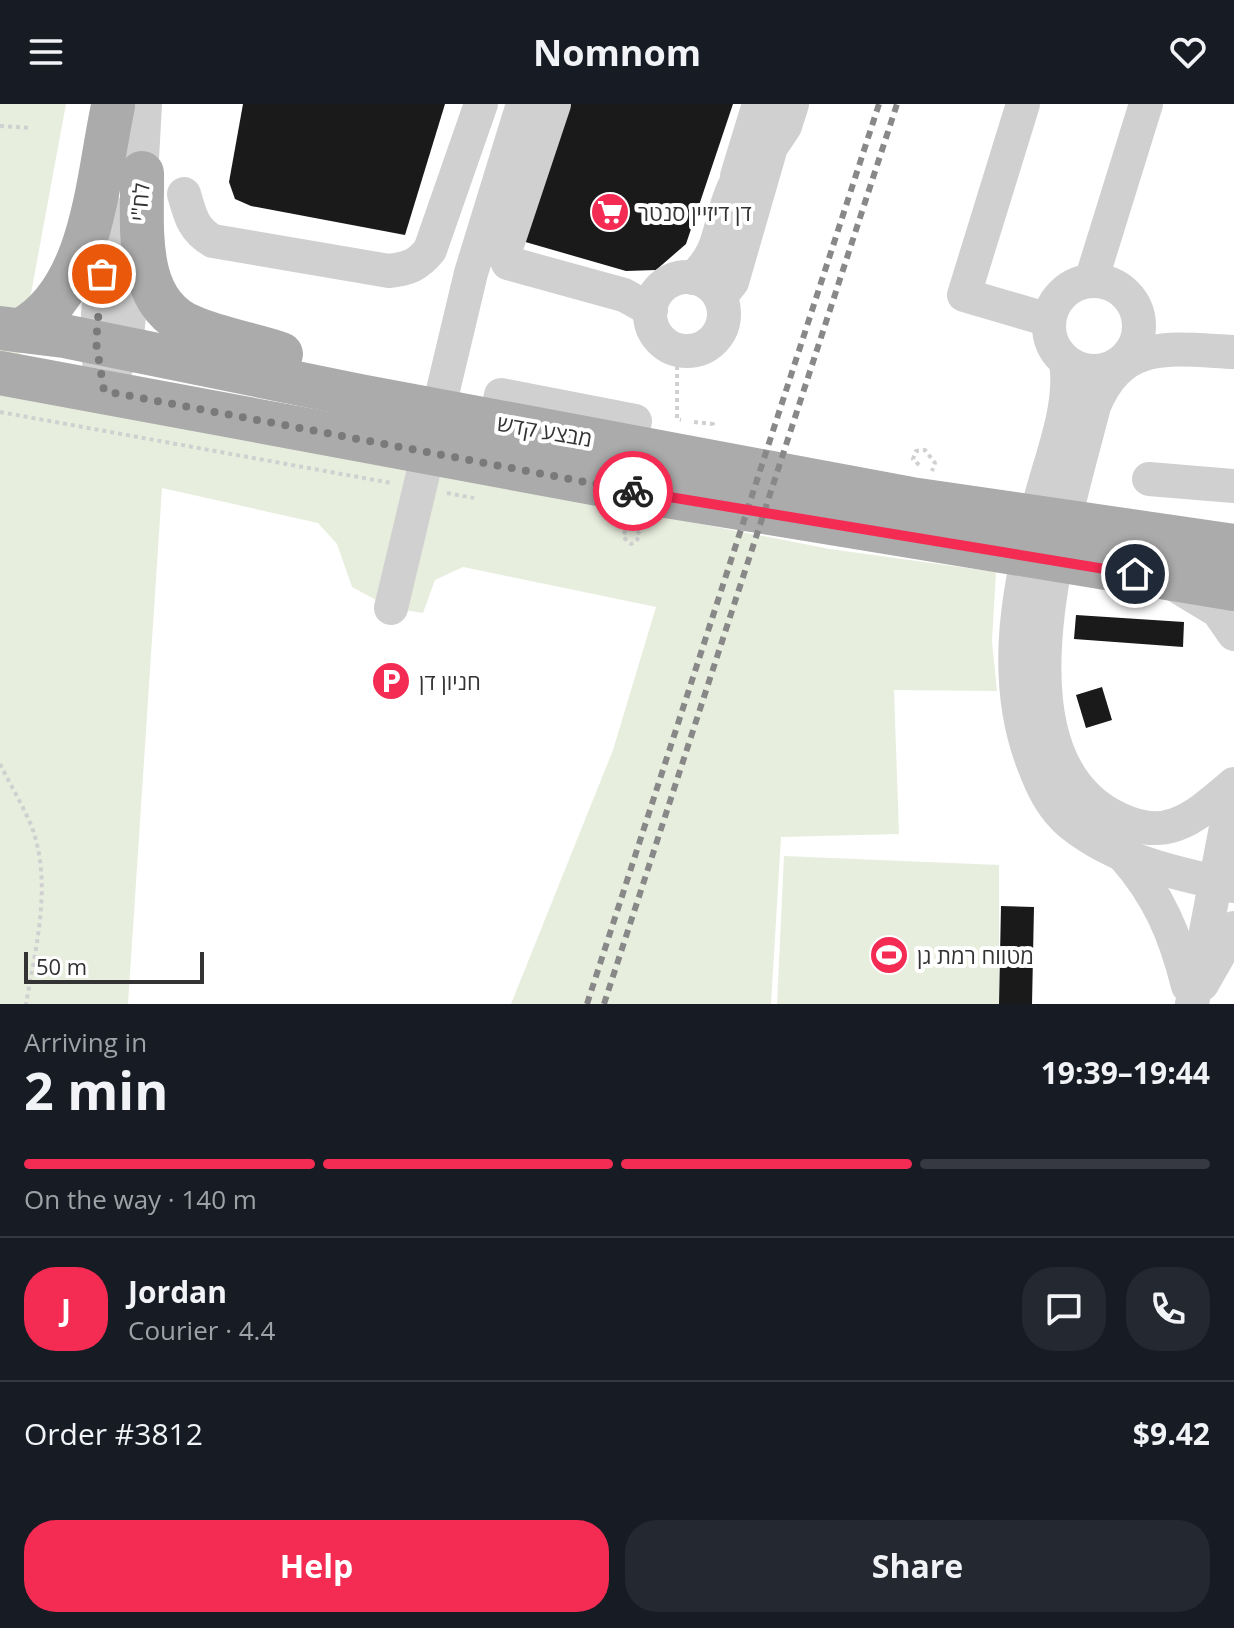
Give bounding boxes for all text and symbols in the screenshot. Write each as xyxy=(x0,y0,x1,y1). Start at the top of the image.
text: Nomnom xyxy=(533,28,701,77)
icon: menu xyxy=(24,30,68,74)
icon: heart xyxy=(1166,30,1210,74)
street label: לח"י xyxy=(122,182,156,222)
supermarket icon: דן דיזיין סנטר xyxy=(589,191,631,233)
place label: דן דיזיין סנטר xyxy=(638,197,752,227)
pin xyxy=(68,240,136,308)
icon: bag xyxy=(80,252,124,296)
street label: מבצע קדש xyxy=(495,407,595,453)
courier xyxy=(593,451,673,531)
icon: bike xyxy=(611,469,655,513)
pin xyxy=(1101,540,1169,608)
icon: home xyxy=(1113,552,1157,596)
parking icon: חניון דן xyxy=(370,660,412,702)
place label: חניון דן xyxy=(419,666,481,696)
sports icon: מטווח רמת גן xyxy=(868,934,910,976)
place label: מטווח רמת גן xyxy=(917,940,1034,970)
scale bar xyxy=(24,948,204,984)
text: 50 m xyxy=(36,951,87,981)
text: Arriving in xyxy=(24,1024,147,1060)
text: 19:39–19:44 xyxy=(1041,1052,1210,1093)
text: 2 min xyxy=(24,1054,168,1125)
text: On the way · 140 m xyxy=(24,1181,257,1217)
button: chat xyxy=(1022,1267,1106,1351)
button: phone xyxy=(1126,1267,1210,1351)
text: Jordan xyxy=(128,1271,227,1312)
text: J xyxy=(61,1289,71,1330)
text: Courier · 4.4 xyxy=(128,1312,275,1348)
text: Order #3812 xyxy=(24,1413,203,1454)
text: $9.42 xyxy=(1133,1413,1210,1454)
button: Help xyxy=(24,1520,609,1612)
button: Share xyxy=(625,1520,1210,1612)

